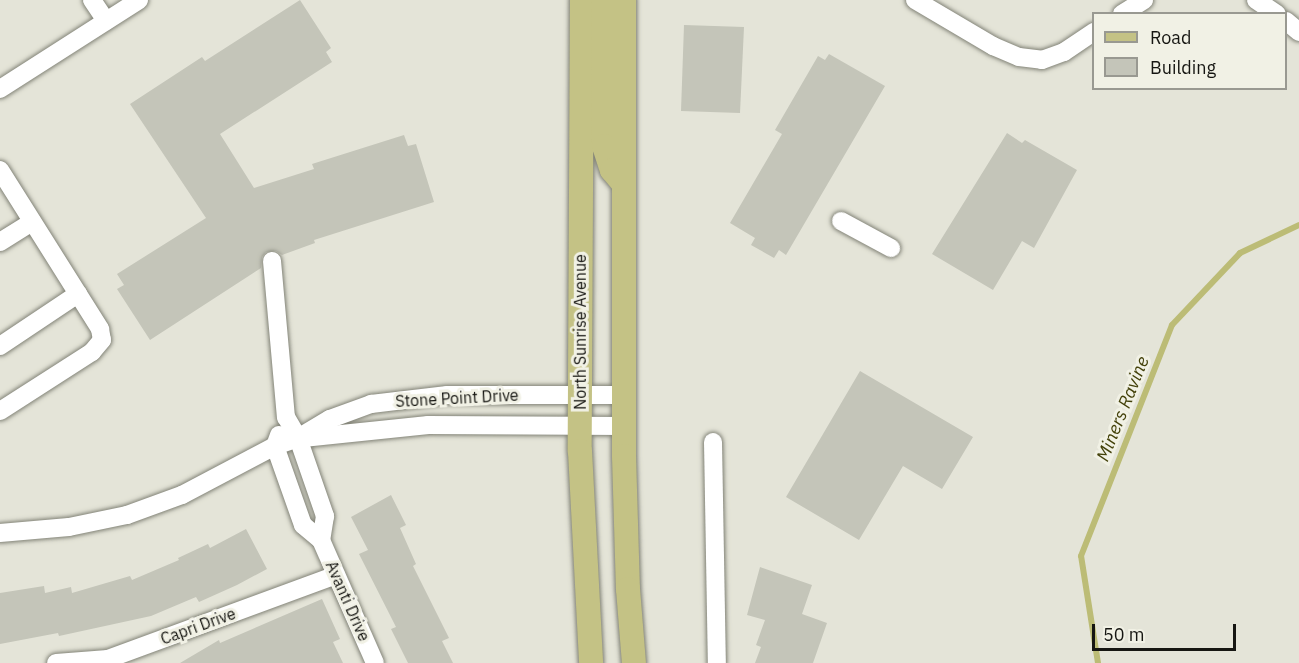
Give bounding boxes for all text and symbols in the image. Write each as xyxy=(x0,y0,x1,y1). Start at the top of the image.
legend xyxy=(1092,12,1287,90)
text: Road xyxy=(1150,26,1191,49)
text: Building xyxy=(1150,56,1216,79)
street label: North Sunrise Avenue xyxy=(570,254,590,410)
water label: Miners Ravine xyxy=(1092,353,1154,465)
street label: Stone Point Drive xyxy=(395,385,519,411)
street label: Avanti Drive xyxy=(322,558,374,644)
street label: Capri Drive xyxy=(158,604,238,648)
scale bar xyxy=(1095,612,1239,650)
text: 50 m xyxy=(1103,623,1145,646)

